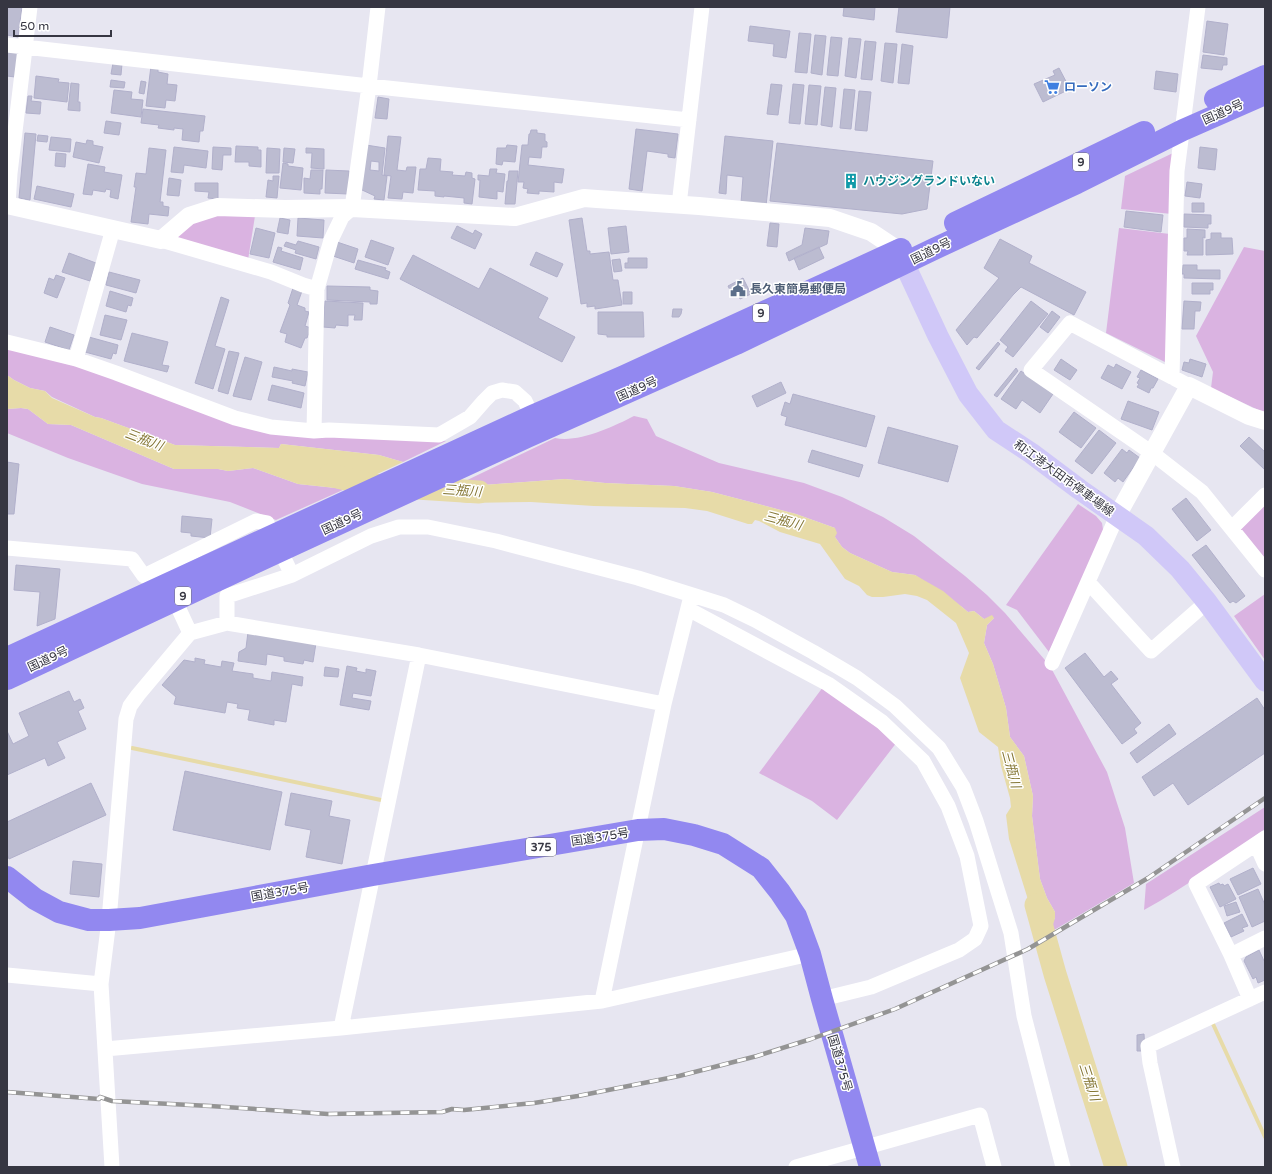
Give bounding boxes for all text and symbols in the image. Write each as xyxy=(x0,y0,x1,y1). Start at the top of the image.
scale bar xyxy=(14,12,111,38)
text: 50 m xyxy=(20,19,49,33)
supermarket icon: ローソン xyxy=(1043,78,1061,96)
place label: ローソン xyxy=(1064,80,1112,94)
street label: 国道9号 xyxy=(1200,97,1246,127)
road number: 9 xyxy=(1073,153,1089,171)
building icon: ハウジングランドいない xyxy=(842,172,860,190)
place label: ハウジングランドいない xyxy=(863,174,995,188)
street label: 国道9号 xyxy=(908,235,954,267)
public building icon: 長久東簡易郵便局 xyxy=(729,280,747,298)
place label: 長久東簡易郵便局 xyxy=(750,282,846,296)
road number: 9 xyxy=(753,304,769,322)
street label: 国道9号 xyxy=(614,374,660,404)
water label: 三瓶川 xyxy=(123,426,167,455)
street label: 和江港大田市停車場線 xyxy=(1011,437,1117,519)
water label: 三瓶川 xyxy=(442,482,484,500)
street label: 国道9号 xyxy=(319,506,365,538)
water label: 三瓶川 xyxy=(762,508,806,534)
road number: 9 xyxy=(175,587,191,605)
street label: 国道9号 xyxy=(25,643,71,675)
water label: 三瓶川 xyxy=(998,748,1024,792)
street label: 国道375号 xyxy=(570,826,630,848)
road number: 375 xyxy=(526,838,556,856)
street label: 国道375号 xyxy=(250,880,310,904)
street label: 国道375号 xyxy=(825,1033,855,1093)
water label: 三瓶川 xyxy=(1075,1061,1103,1105)

